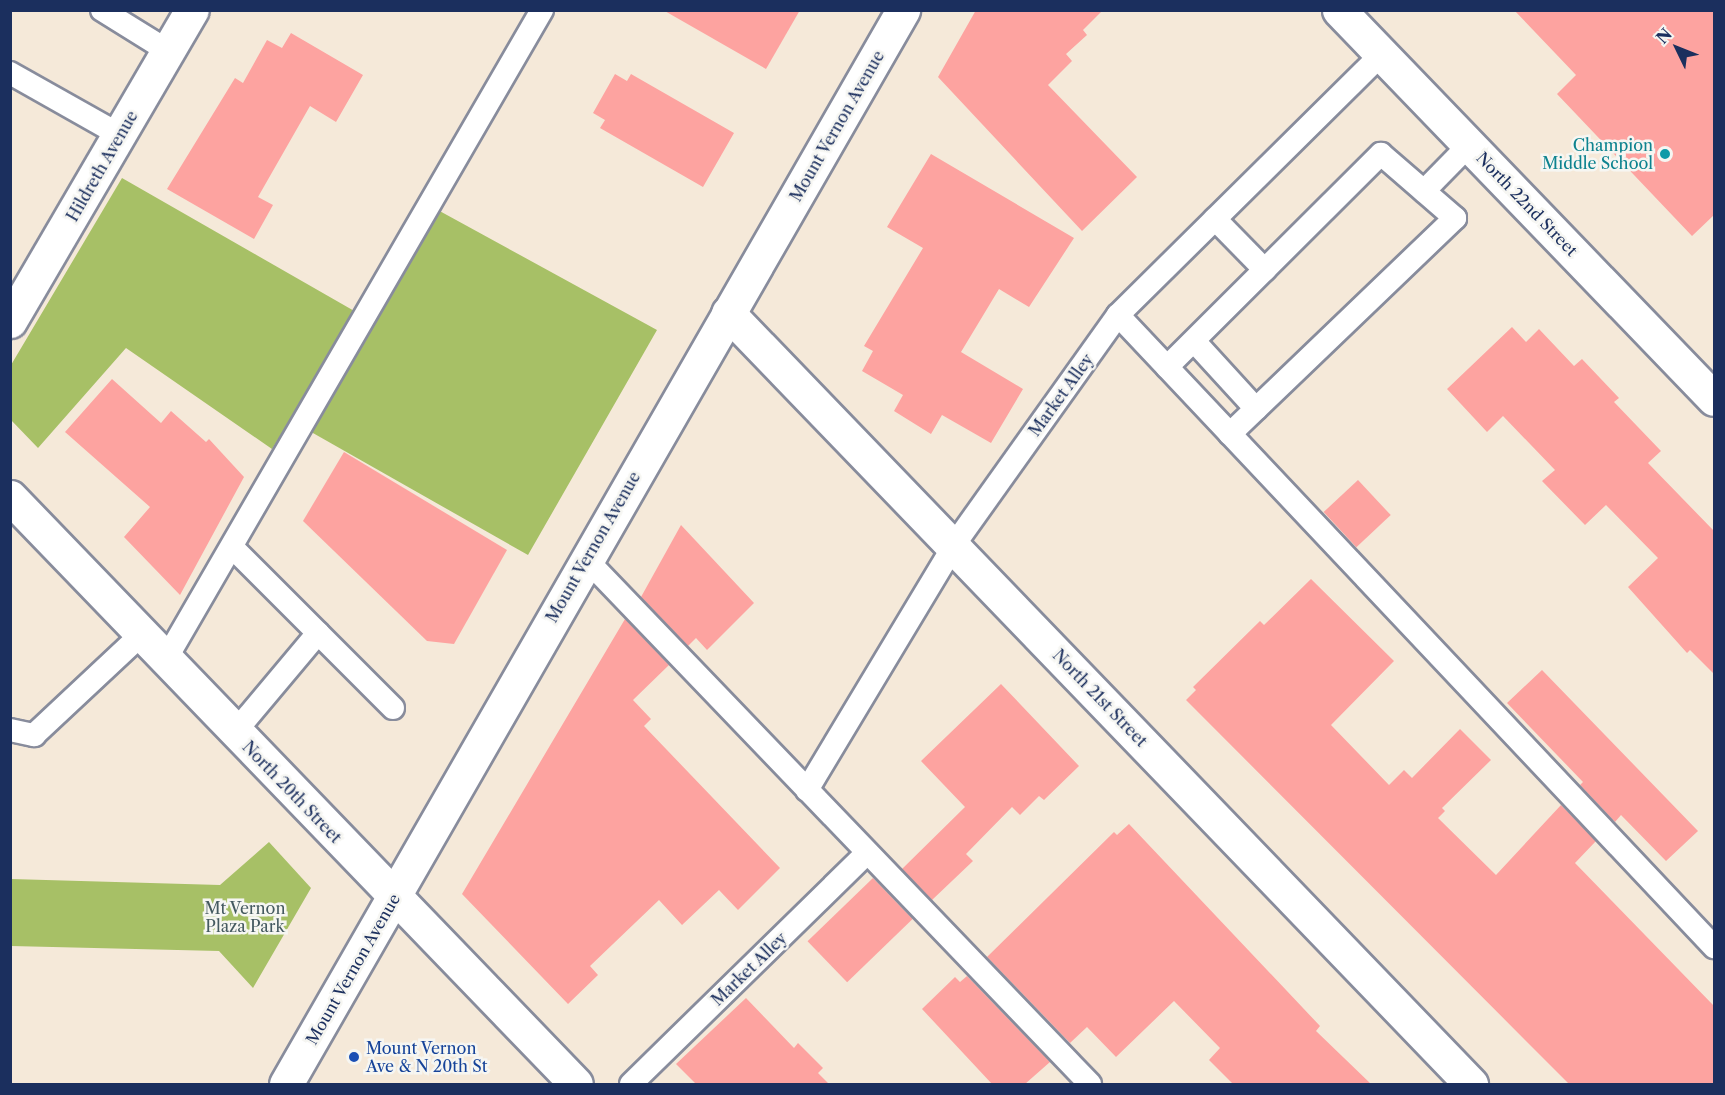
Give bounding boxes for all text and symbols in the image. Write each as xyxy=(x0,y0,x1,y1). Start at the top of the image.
north arrow xyxy=(1647,18,1707,78)
text: N xyxy=(1652,24,1676,48)
street label: Mount Vernon Avenue xyxy=(786,47,888,205)
street label: Hildreth Avenue xyxy=(62,107,142,225)
place label: Champion Middle School xyxy=(1542,135,1653,173)
marker: Champion Middle School xyxy=(1658,147,1672,161)
street label: North 22nd Street xyxy=(1472,148,1582,260)
street label: Market Alley xyxy=(1025,350,1097,440)
street label: Mount Vernon Avenue xyxy=(542,468,644,626)
street label: North 21st Street xyxy=(1049,646,1151,750)
street label: North 20th Street xyxy=(239,737,345,847)
street label: Mount Vernon Avenue xyxy=(302,890,404,1048)
park label: Mt Vernon Plaza Park xyxy=(204,898,286,936)
street label: Market Alley xyxy=(707,928,791,1010)
place label: Mount Vernon Ave & N 20th St xyxy=(366,1038,487,1076)
marker: Mount Vernon Ave & N 20th St xyxy=(347,1050,361,1064)

